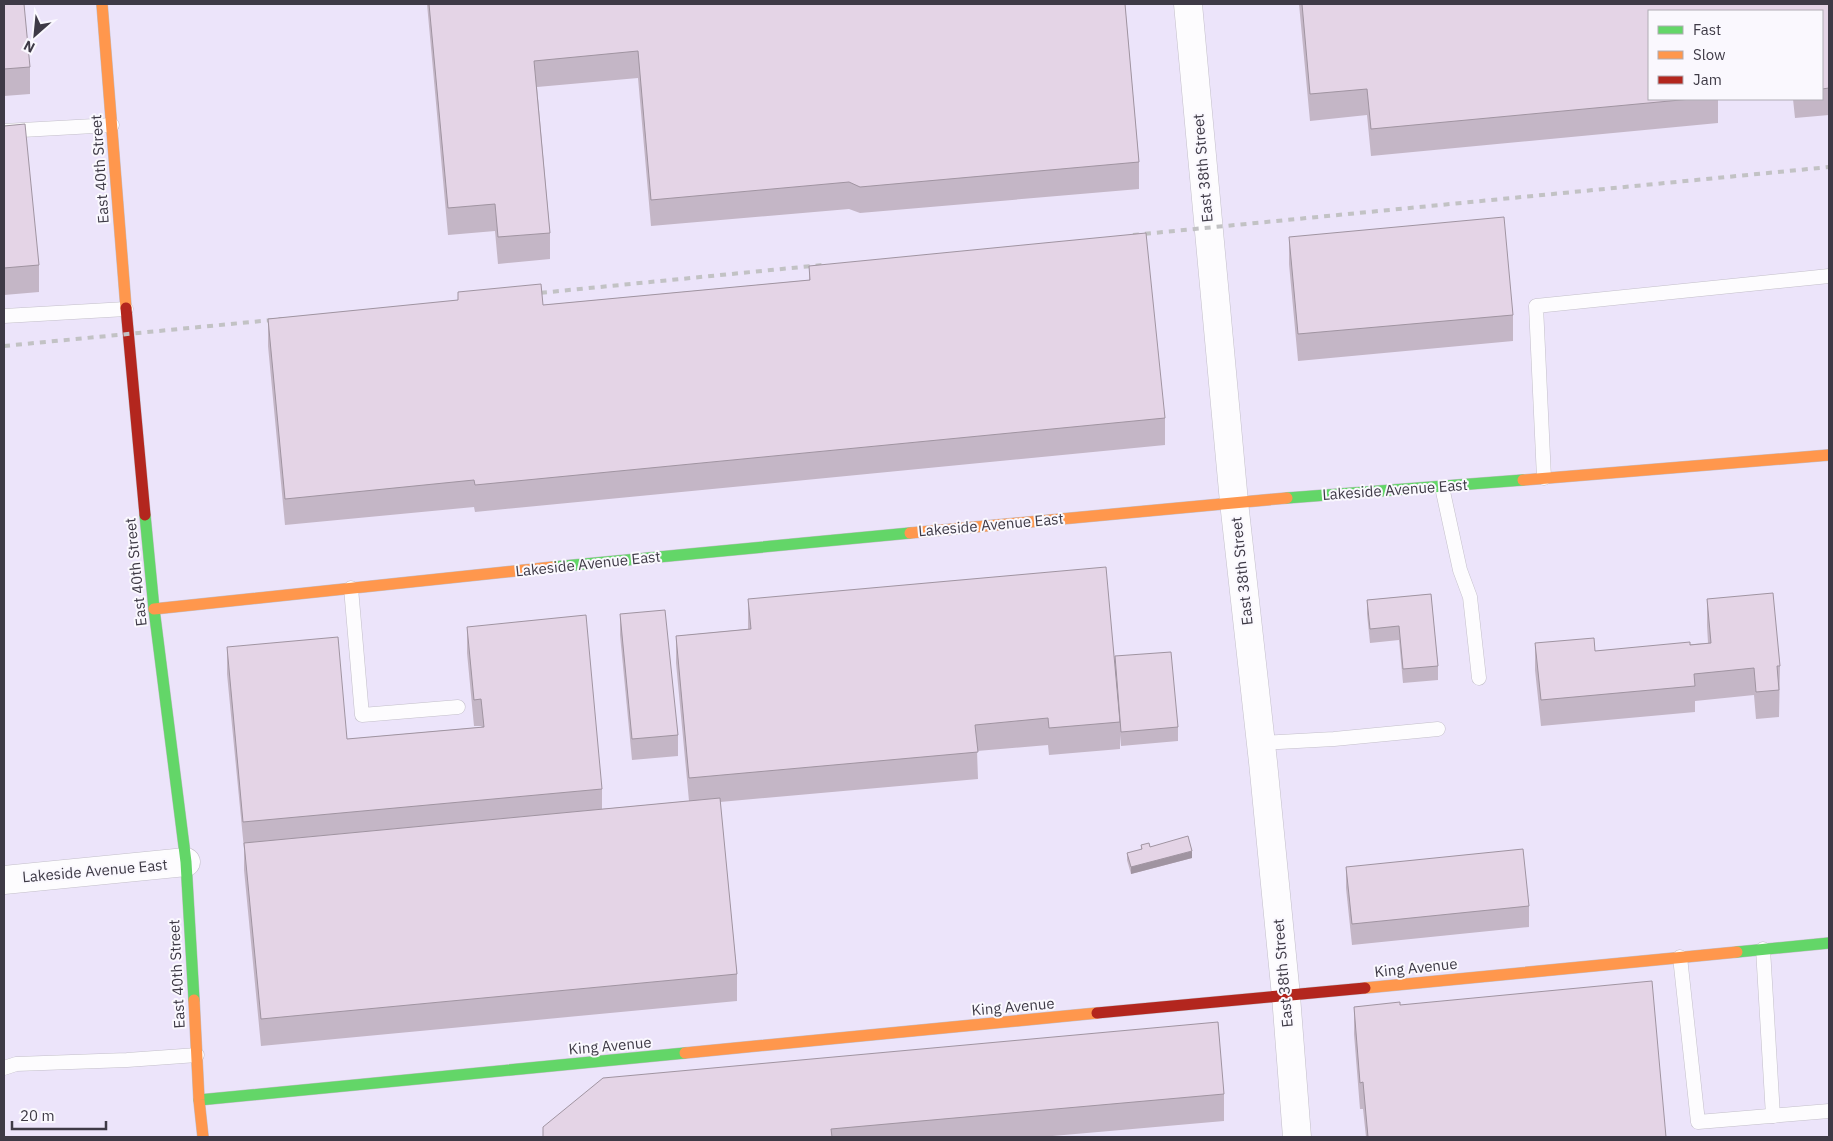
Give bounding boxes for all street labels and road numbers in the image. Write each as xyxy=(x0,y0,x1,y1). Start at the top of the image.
street label: East 38th Street xyxy=(1188,113,1217,223)
street label: East 40th Street xyxy=(86,114,113,224)
street label: Lakeside Avenue East xyxy=(1322,475,1468,504)
street label: Lakeside Avenue East xyxy=(918,509,1064,540)
street label: East 38th Street xyxy=(1226,516,1257,626)
street label: East 40th Street xyxy=(120,517,151,627)
street label: Lakeside Avenue East xyxy=(514,546,661,581)
street label: Lakeside Avenue East xyxy=(22,855,168,886)
street label: East 38th Street xyxy=(1268,918,1297,1028)
street label: East 40th Street xyxy=(164,919,189,1029)
street label: King Avenue xyxy=(1374,954,1458,981)
street label: King Avenue xyxy=(971,993,1055,1020)
street label: King Avenue xyxy=(568,1032,652,1059)

